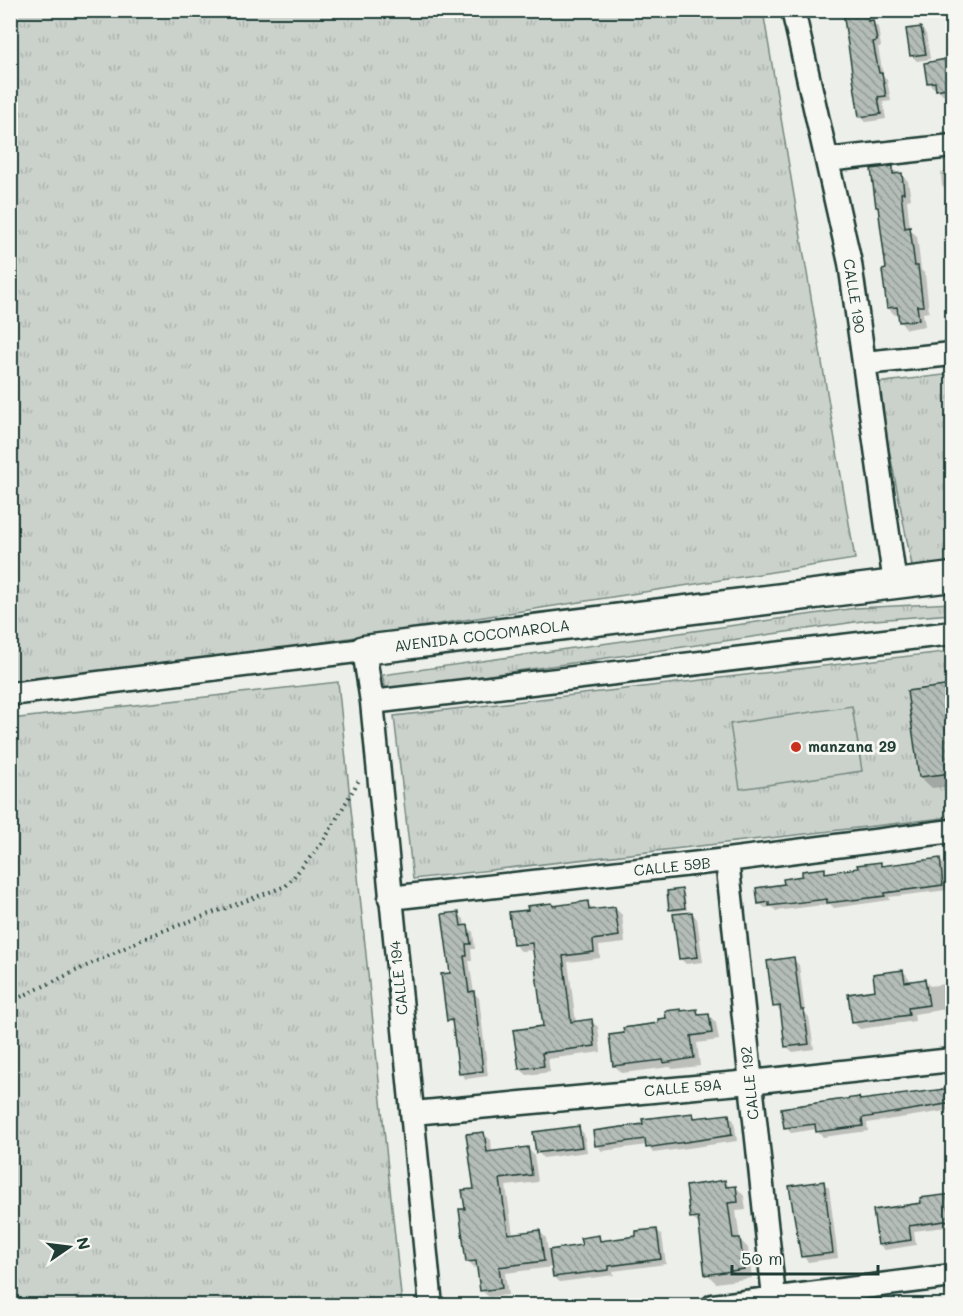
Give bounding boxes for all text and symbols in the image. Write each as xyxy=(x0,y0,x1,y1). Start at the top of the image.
street label: CALLE 190 xyxy=(839,257,871,334)
street label: AVENIDA COCOMAROLA xyxy=(393,614,571,656)
place label: manzana 29 xyxy=(808,736,896,756)
marker: manzana 29 xyxy=(789,740,803,754)
street label: CALLE 59B xyxy=(632,852,711,880)
street label: CALLE 194 xyxy=(384,940,412,1016)
street label: CALLE 192 xyxy=(735,1045,763,1121)
street label: CALLE 59A xyxy=(643,1074,723,1100)
north arrow xyxy=(39,1217,99,1277)
text: N xyxy=(72,1235,96,1252)
scale bar xyxy=(732,1238,878,1276)
text: 50 m xyxy=(741,1246,783,1270)

